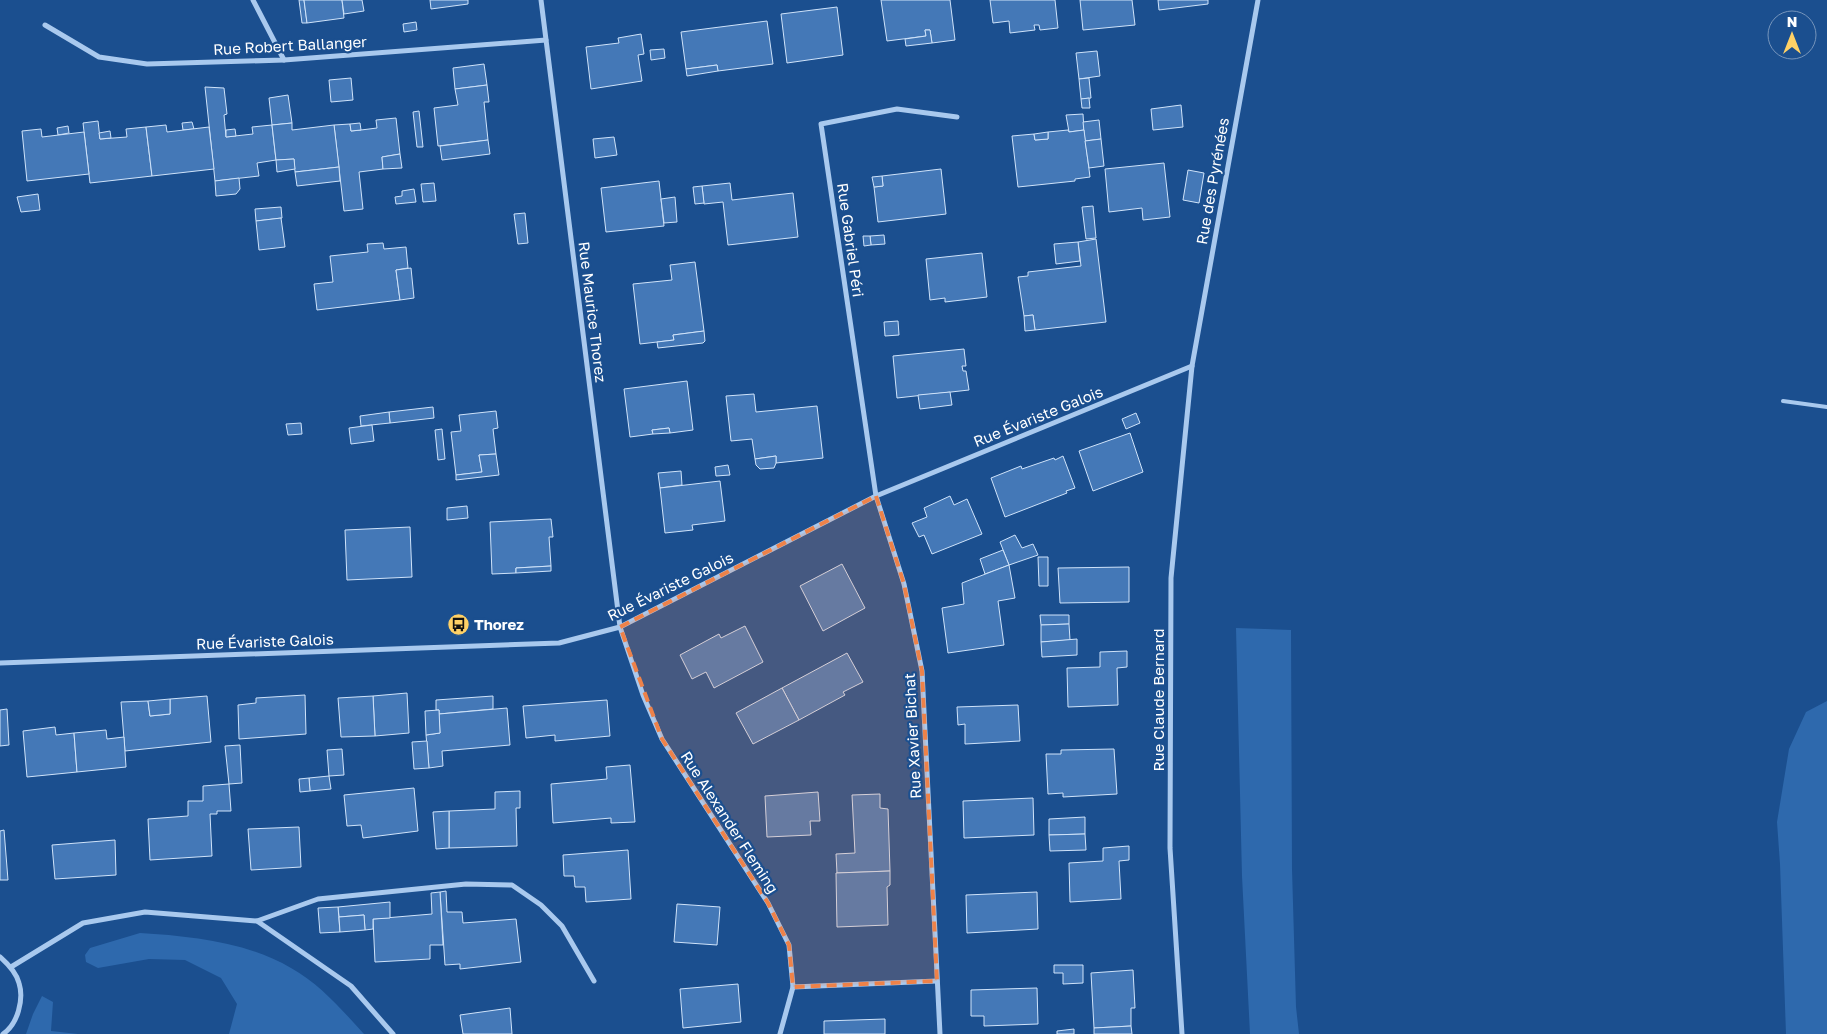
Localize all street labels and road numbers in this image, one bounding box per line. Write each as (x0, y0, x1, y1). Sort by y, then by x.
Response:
street label: Rue Robert Ballanger (213, 32, 367, 58)
street label: Rue des Pyrénées (1192, 116, 1232, 246)
street label: Rue Gabriel Péri (834, 182, 868, 298)
street label: Rue Maurice Thorez (575, 240, 611, 384)
street label: Rue Évariste Galois (971, 382, 1105, 450)
street label: Rue Évariste Galois (604, 548, 736, 624)
street label: Rue Claude Bernard (1149, 629, 1167, 771)
street label: Rue Évariste Galois (196, 630, 334, 652)
street label: Rue Xavier Bichat (900, 673, 924, 799)
street label: Rue Alexander Fleming (677, 748, 783, 896)

